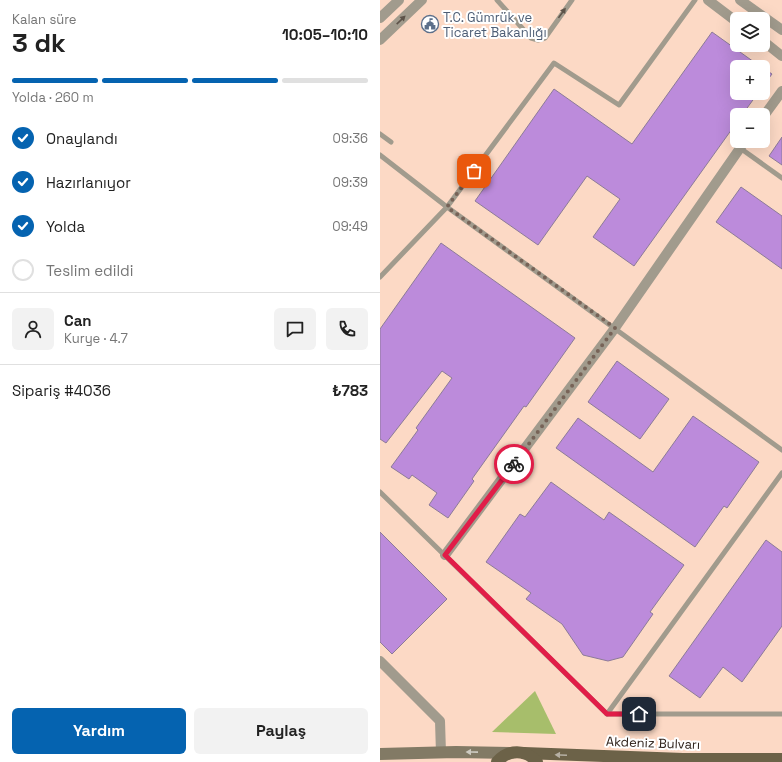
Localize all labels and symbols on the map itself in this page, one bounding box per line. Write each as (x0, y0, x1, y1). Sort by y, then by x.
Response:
one-way arrow (558, 8, 566, 19)
place label: T.C. Gümrük ve Ticaret Bakanlığı (443, 9, 547, 41)
public building icon: T.C. Gümrük ve Ticaret Bakanlığı (420, 14, 440, 34)
one-way arrow (396, 15, 406, 25)
pin (457, 154, 491, 188)
courier (494, 444, 534, 484)
pin (622, 697, 656, 731)
street label: Akdeniz Bulvarı (606, 733, 700, 753)
one-way arrow (465, 749, 478, 755)
one-way arrow (555, 751, 567, 758)

